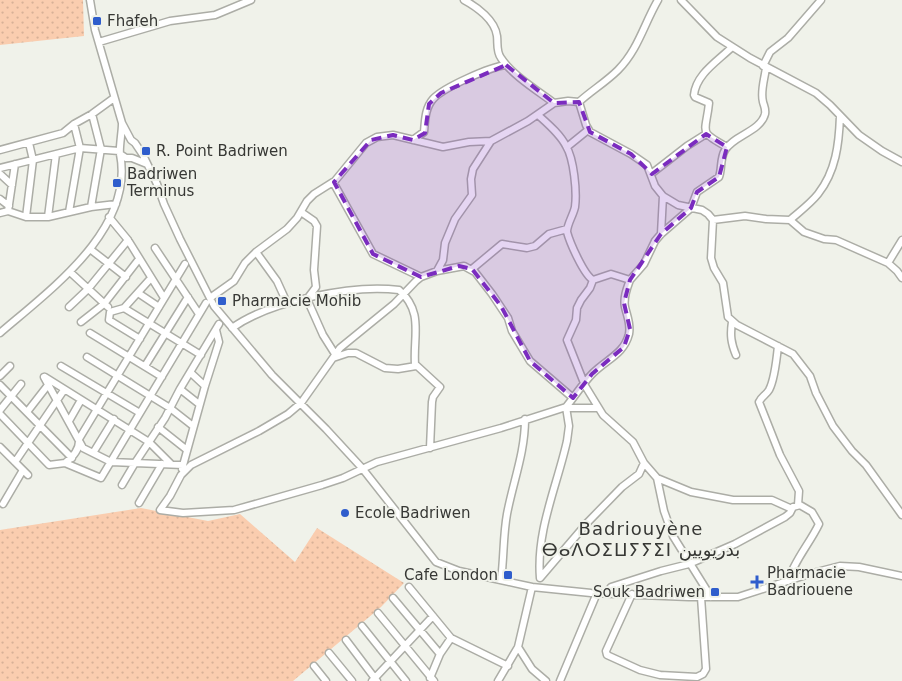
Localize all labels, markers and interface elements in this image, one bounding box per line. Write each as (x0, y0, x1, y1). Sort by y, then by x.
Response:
place label: Fhafeh (107, 12, 158, 30)
marker: Fhafeh (91, 15, 103, 27)
place label: R. Point Badriwen (156, 142, 288, 160)
marker: R. Point Badriwen (140, 145, 152, 157)
place label: Badriwen Terminus (126, 165, 197, 200)
marker: Badriwen Terminus (111, 177, 123, 189)
place label: Pharmacie Mohib (232, 292, 361, 310)
marker: Pharmacie Mohib (216, 295, 228, 307)
place label: Ecole Badriwen (355, 504, 470, 522)
marker: Ecole Badriwen (339, 507, 351, 519)
district label: Badriouyène ⴱⴰⴷⵔⵉⵡⵢⵢⵉⵏ بدريويين (542, 518, 740, 561)
place label: Pharmacie Badriouene (767, 564, 853, 599)
place label: Cafe London (404, 566, 498, 584)
marker: Cafe London (502, 569, 514, 581)
marker: Pharmacie Badriouene (751, 576, 763, 588)
place label: Souk Badriwen (593, 583, 705, 601)
marker: Souk Badriwen (709, 586, 721, 598)

